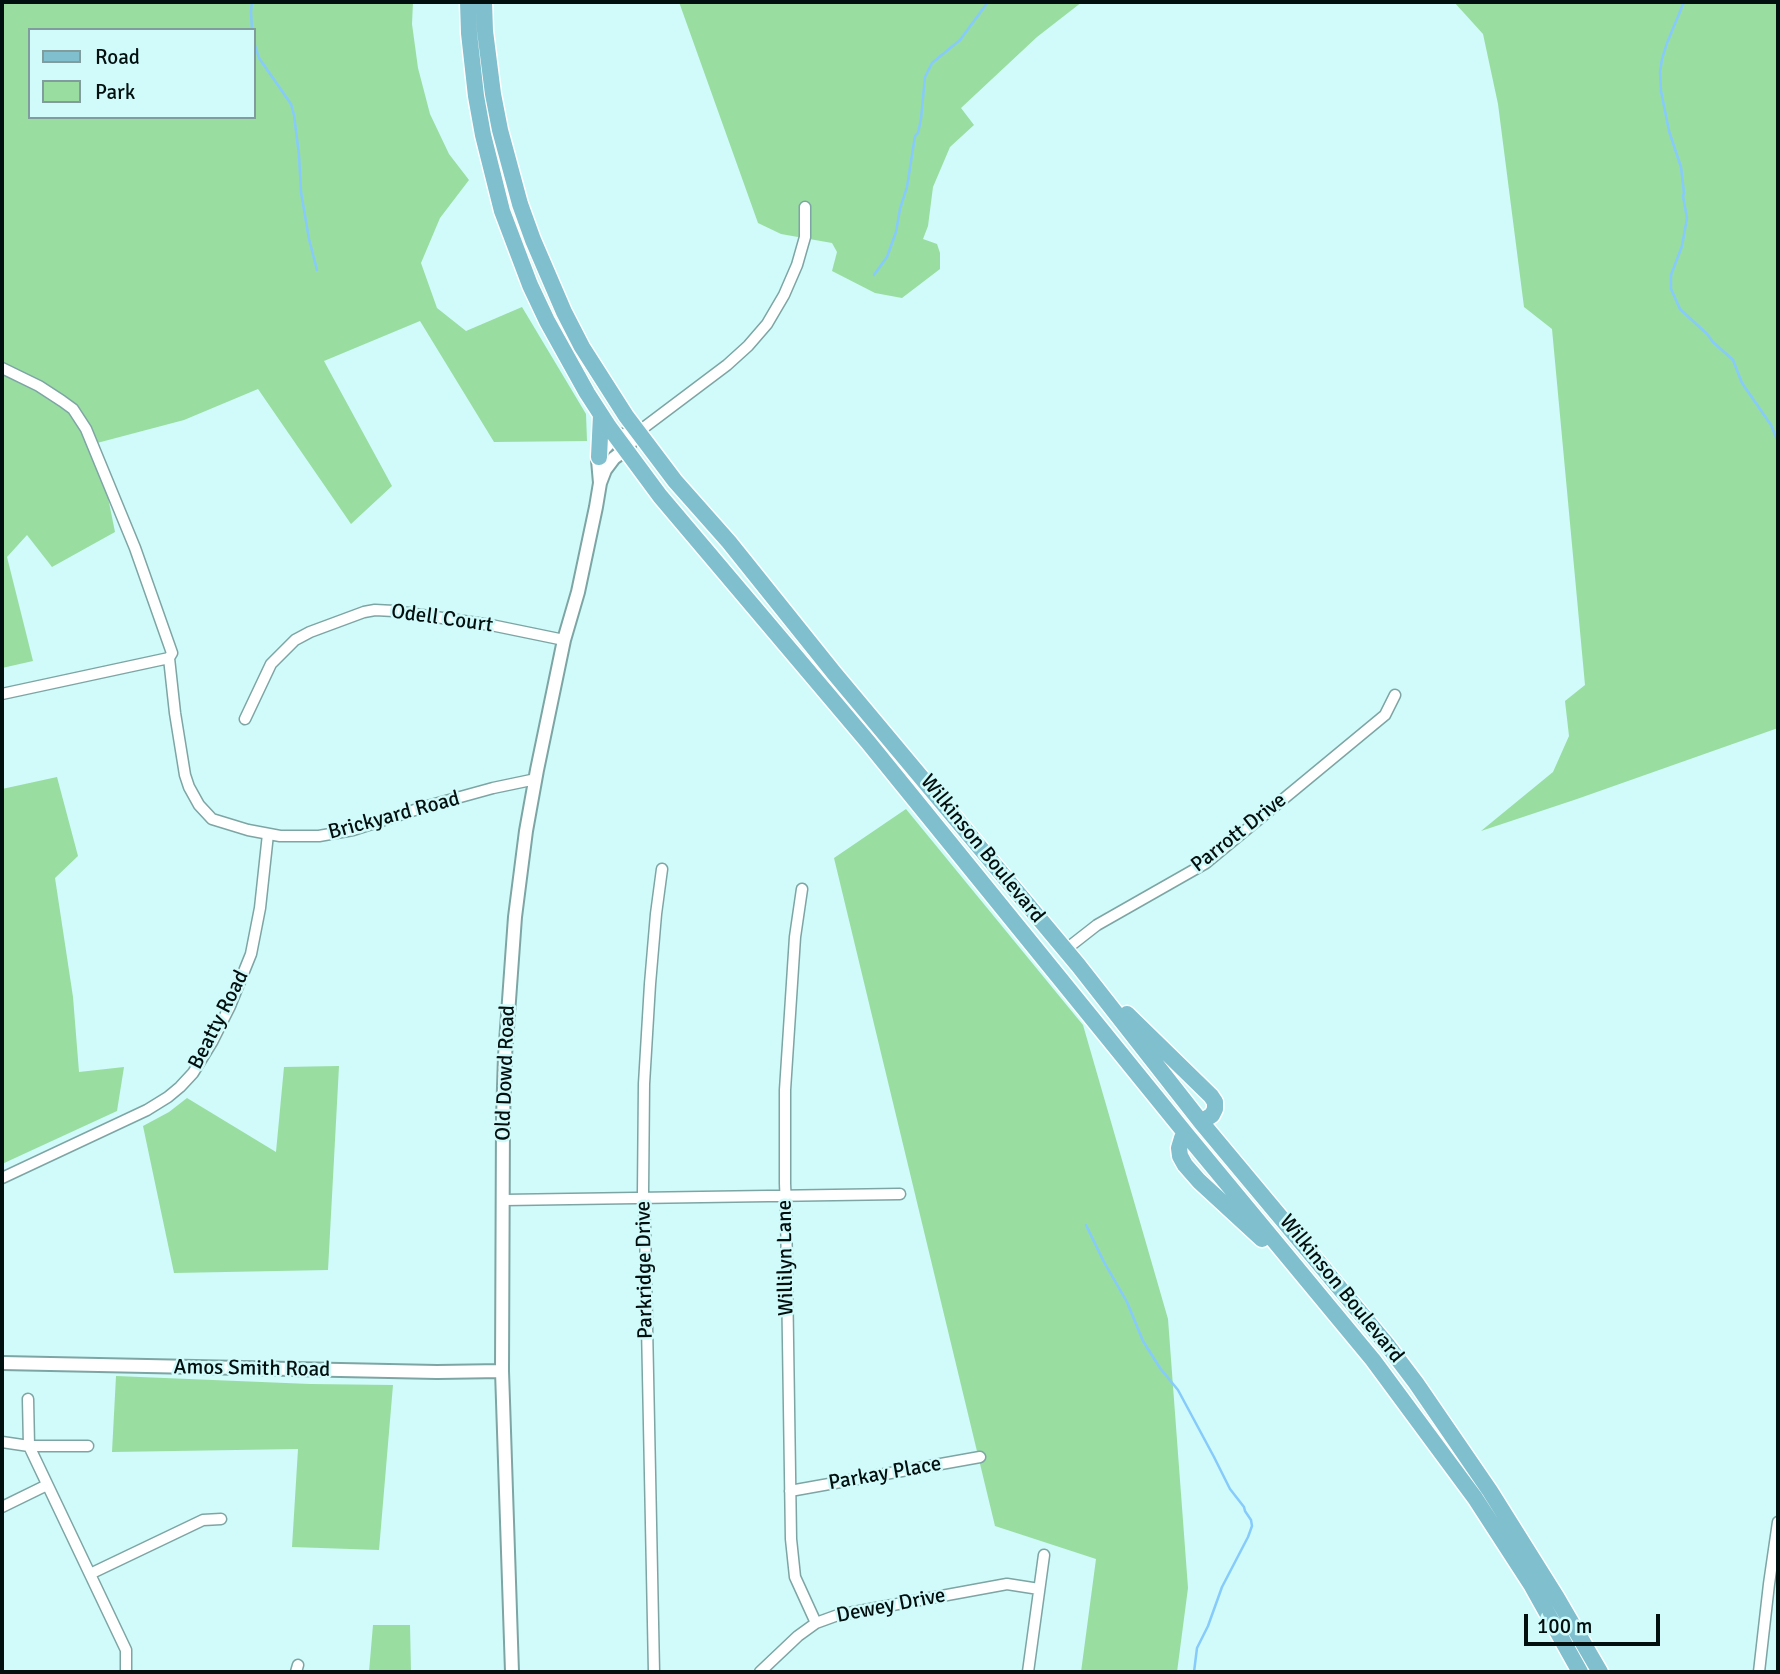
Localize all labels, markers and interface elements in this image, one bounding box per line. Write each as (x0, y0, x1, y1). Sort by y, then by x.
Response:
legend (28, 28, 256, 119)
text: Road (95, 44, 140, 70)
text: Park (95, 79, 135, 105)
street label: Odell Court (389, 599, 495, 639)
street label: Wilkinson Boulevard (914, 770, 1050, 928)
street label: Brickyard Road (326, 786, 462, 846)
street label: Parrott Drive (1186, 788, 1292, 878)
street label: Beatty Road (183, 966, 255, 1074)
street label: Old Dowd Road (491, 1005, 521, 1141)
street label: Willilyn Lane (772, 1200, 800, 1316)
street label: Parkridge Drive (631, 1201, 659, 1339)
street label: Wilkinson Boulevard (1273, 1210, 1409, 1368)
street label: Amos Smith Road (173, 1355, 331, 1383)
street label: Parkay Place (827, 1452, 943, 1496)
street label: Dewey Drive (834, 1583, 948, 1629)
scale bar (1528, 1600, 1664, 1644)
text: 100 m (1537, 1613, 1592, 1639)

